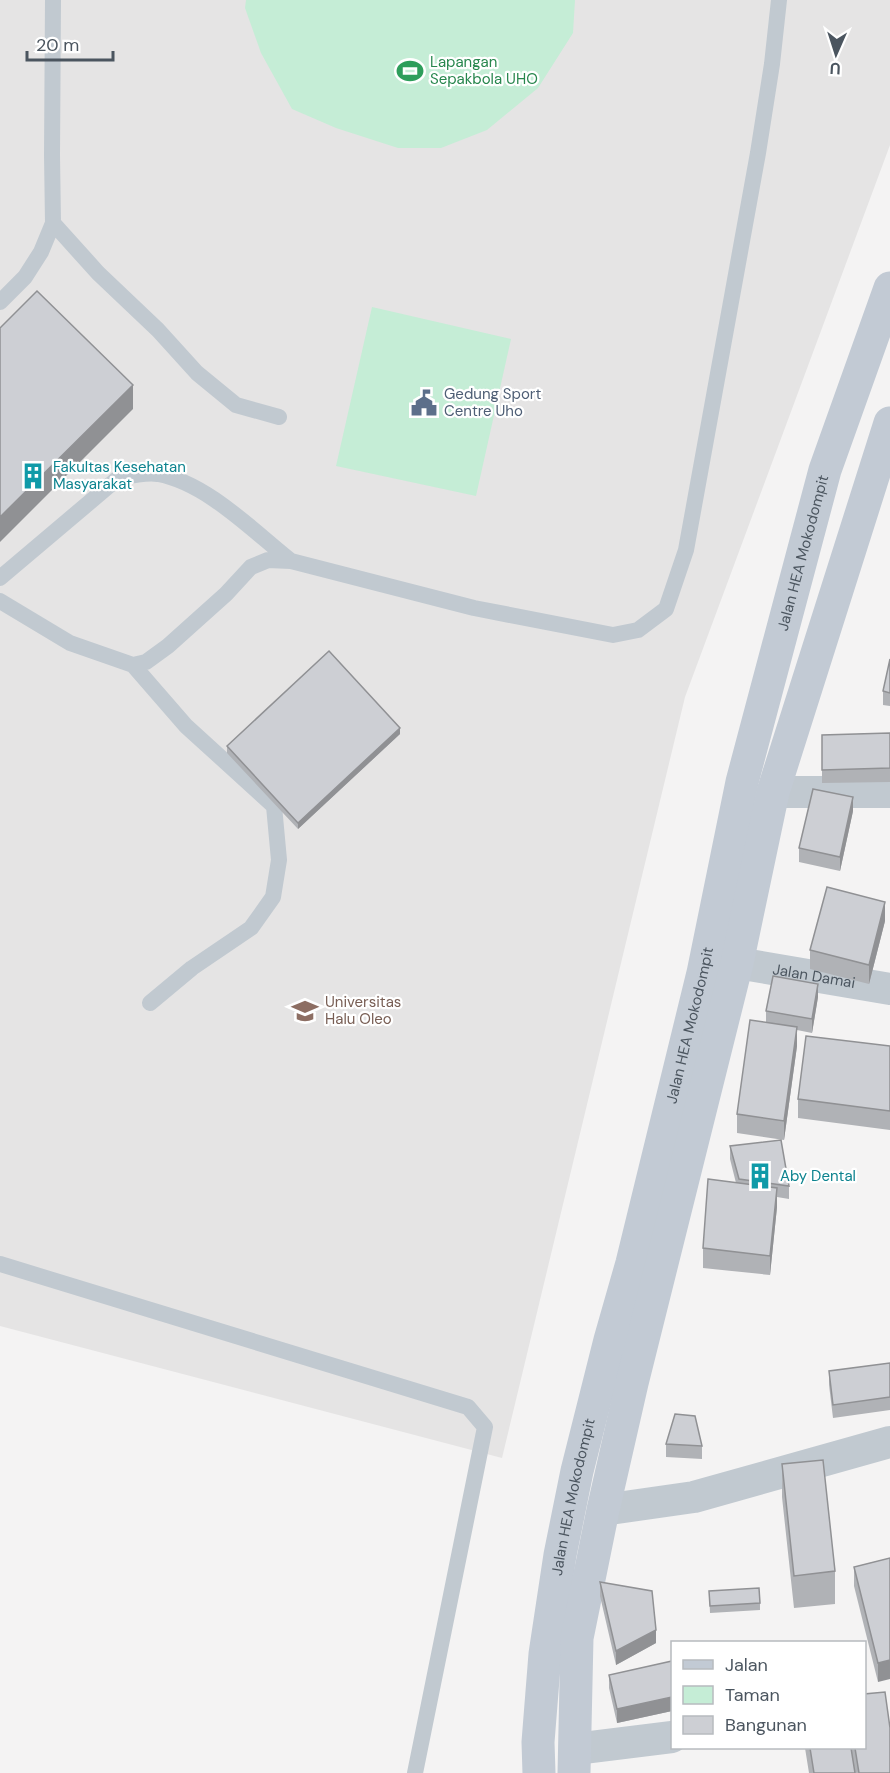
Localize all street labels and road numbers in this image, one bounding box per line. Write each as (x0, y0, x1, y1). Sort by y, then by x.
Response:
street label: Jalan HEA Mokodompit (773, 473, 833, 633)
street label: Jalan HEA Mokodompit (661, 945, 718, 1106)
street label: Jalan Damai (771, 959, 857, 993)
street label: Jalan HEA Mokodompit (547, 1416, 600, 1577)

